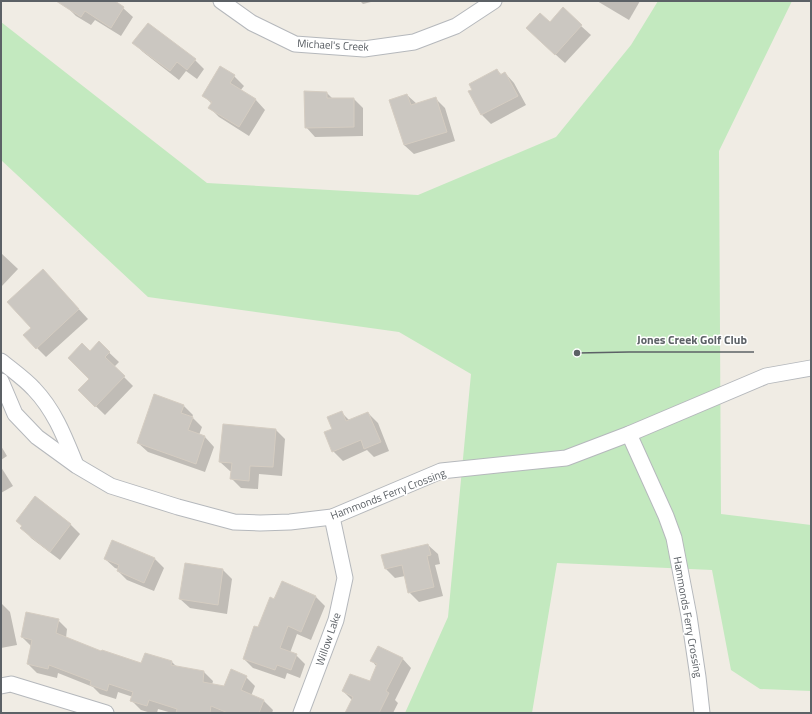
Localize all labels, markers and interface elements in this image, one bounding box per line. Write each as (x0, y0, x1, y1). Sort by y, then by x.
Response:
street label: Michael's Creek (297, 35, 370, 55)
callout: Jones Creek Golf Club (629, 328, 754, 352)
text: Jones Creek Golf Club (637, 330, 747, 349)
street label: Hammonds Ferry Crossing (328, 464, 448, 523)
street label: Hammonds Ferry Crossing (669, 555, 707, 679)
street label: Willow Lake (311, 610, 345, 668)

